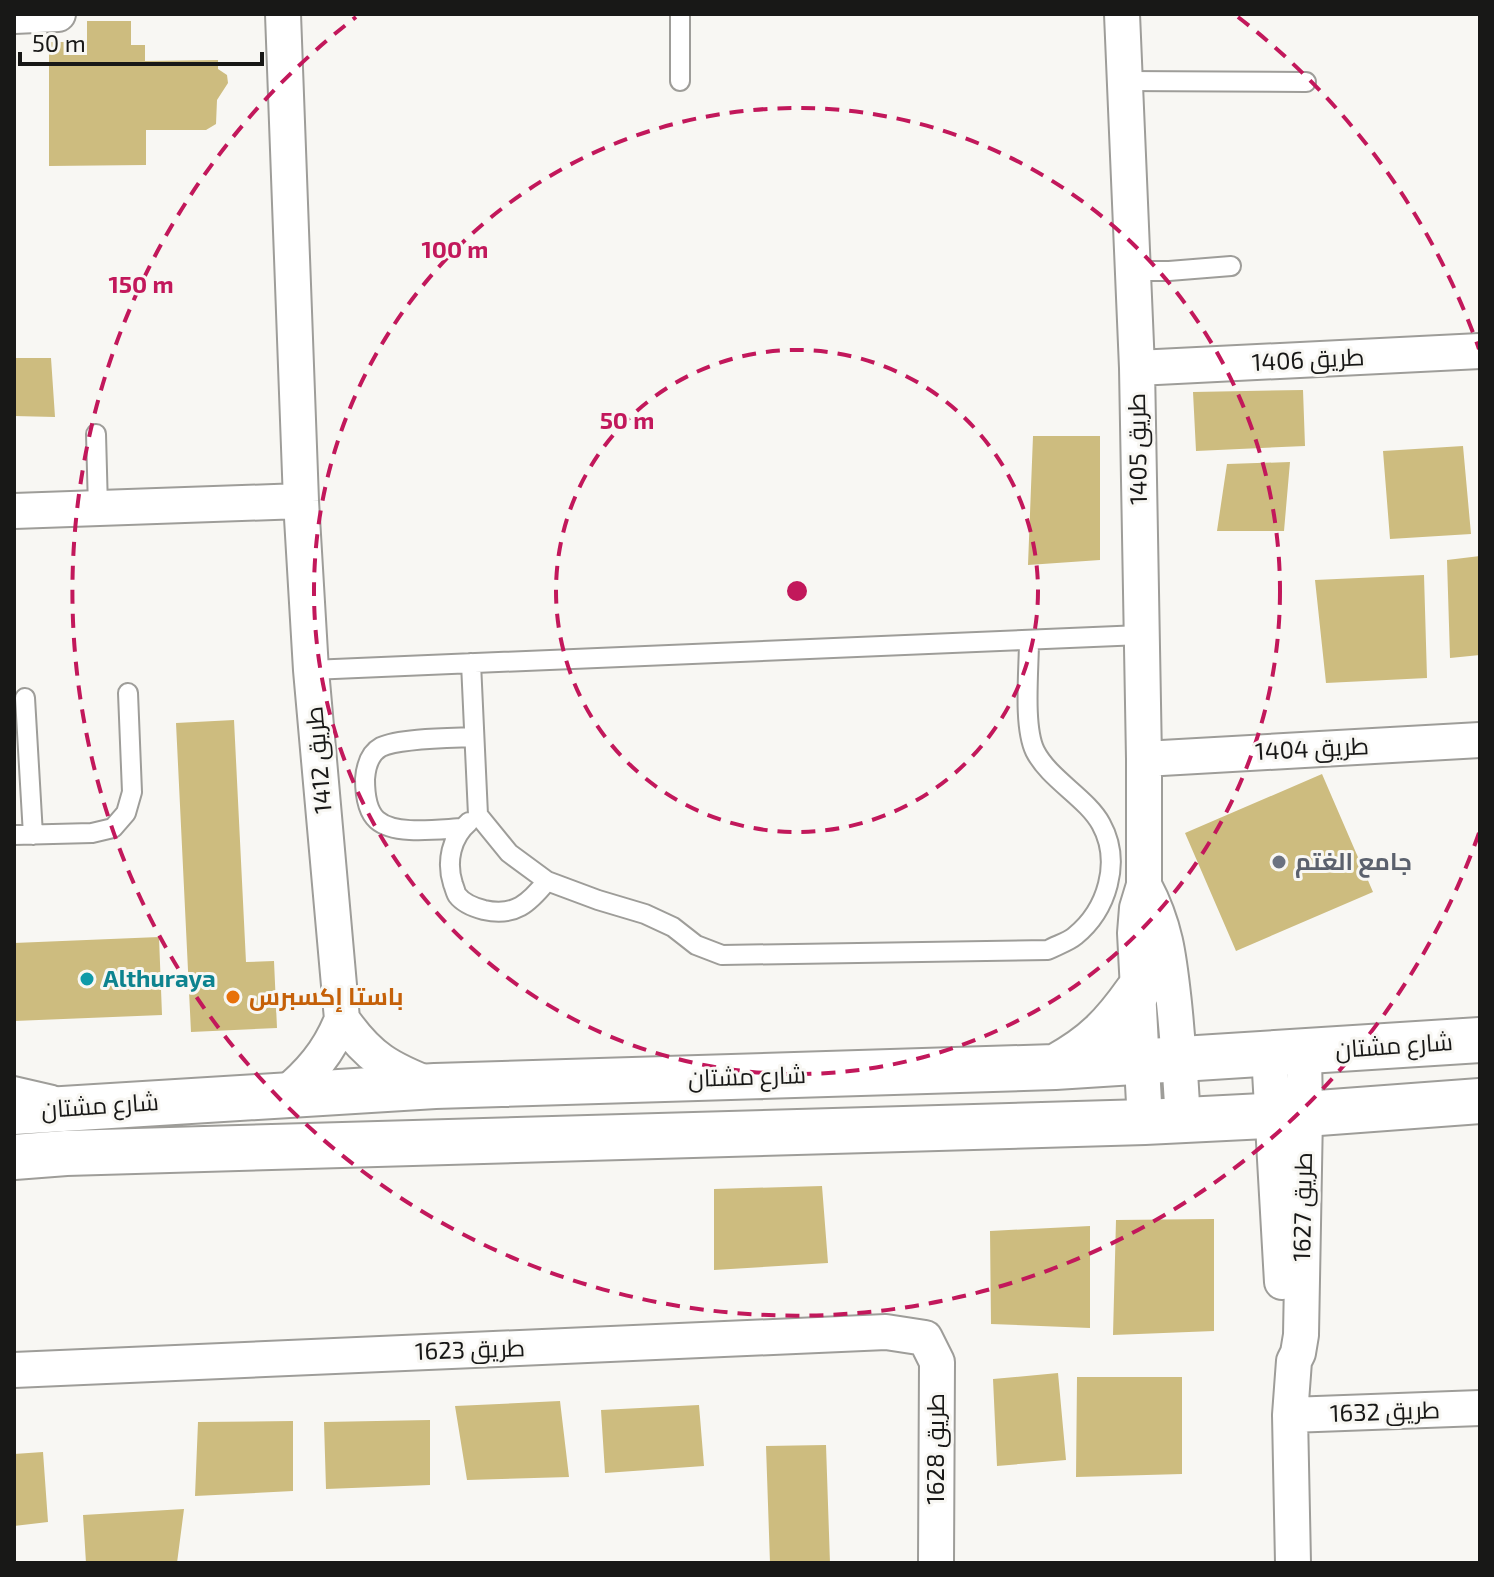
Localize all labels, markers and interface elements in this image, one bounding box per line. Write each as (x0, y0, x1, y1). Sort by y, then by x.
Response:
scale bar (20, 16, 262, 66)
text: 50 m (32, 28, 86, 57)
text: 100 m (422, 234, 488, 263)
text: 150 m (108, 269, 174, 298)
street label: طريق 1406 (1251, 341, 1365, 378)
street label: طريق 1405 (1121, 393, 1154, 505)
text: 50 m (600, 405, 654, 434)
centre of rings (783, 577, 811, 605)
street label: طريق 1412 (298, 705, 339, 815)
street label: طريق 1404 (1254, 730, 1370, 767)
place label: جامع الغتم (1295, 846, 1412, 878)
marker: جامع الغتم (1270, 853, 1288, 871)
place label: Althuraya (103, 963, 216, 992)
marker: Althuraya (78, 970, 96, 988)
place label: باستا إكسبرس (249, 981, 403, 1012)
marker: باستا إكسبرس (224, 988, 242, 1006)
street label: شارع مشتان (1334, 1026, 1454, 1066)
street label: شارع مشتان (687, 1059, 807, 1095)
street label: شارع مشتان (40, 1086, 160, 1126)
street label: طريق 1627 (1286, 1152, 1319, 1262)
street label: طريق 1623 (414, 1332, 526, 1367)
street label: طريق 1628 (920, 1393, 951, 1505)
street label: طريق 1632 (1329, 1394, 1441, 1429)

